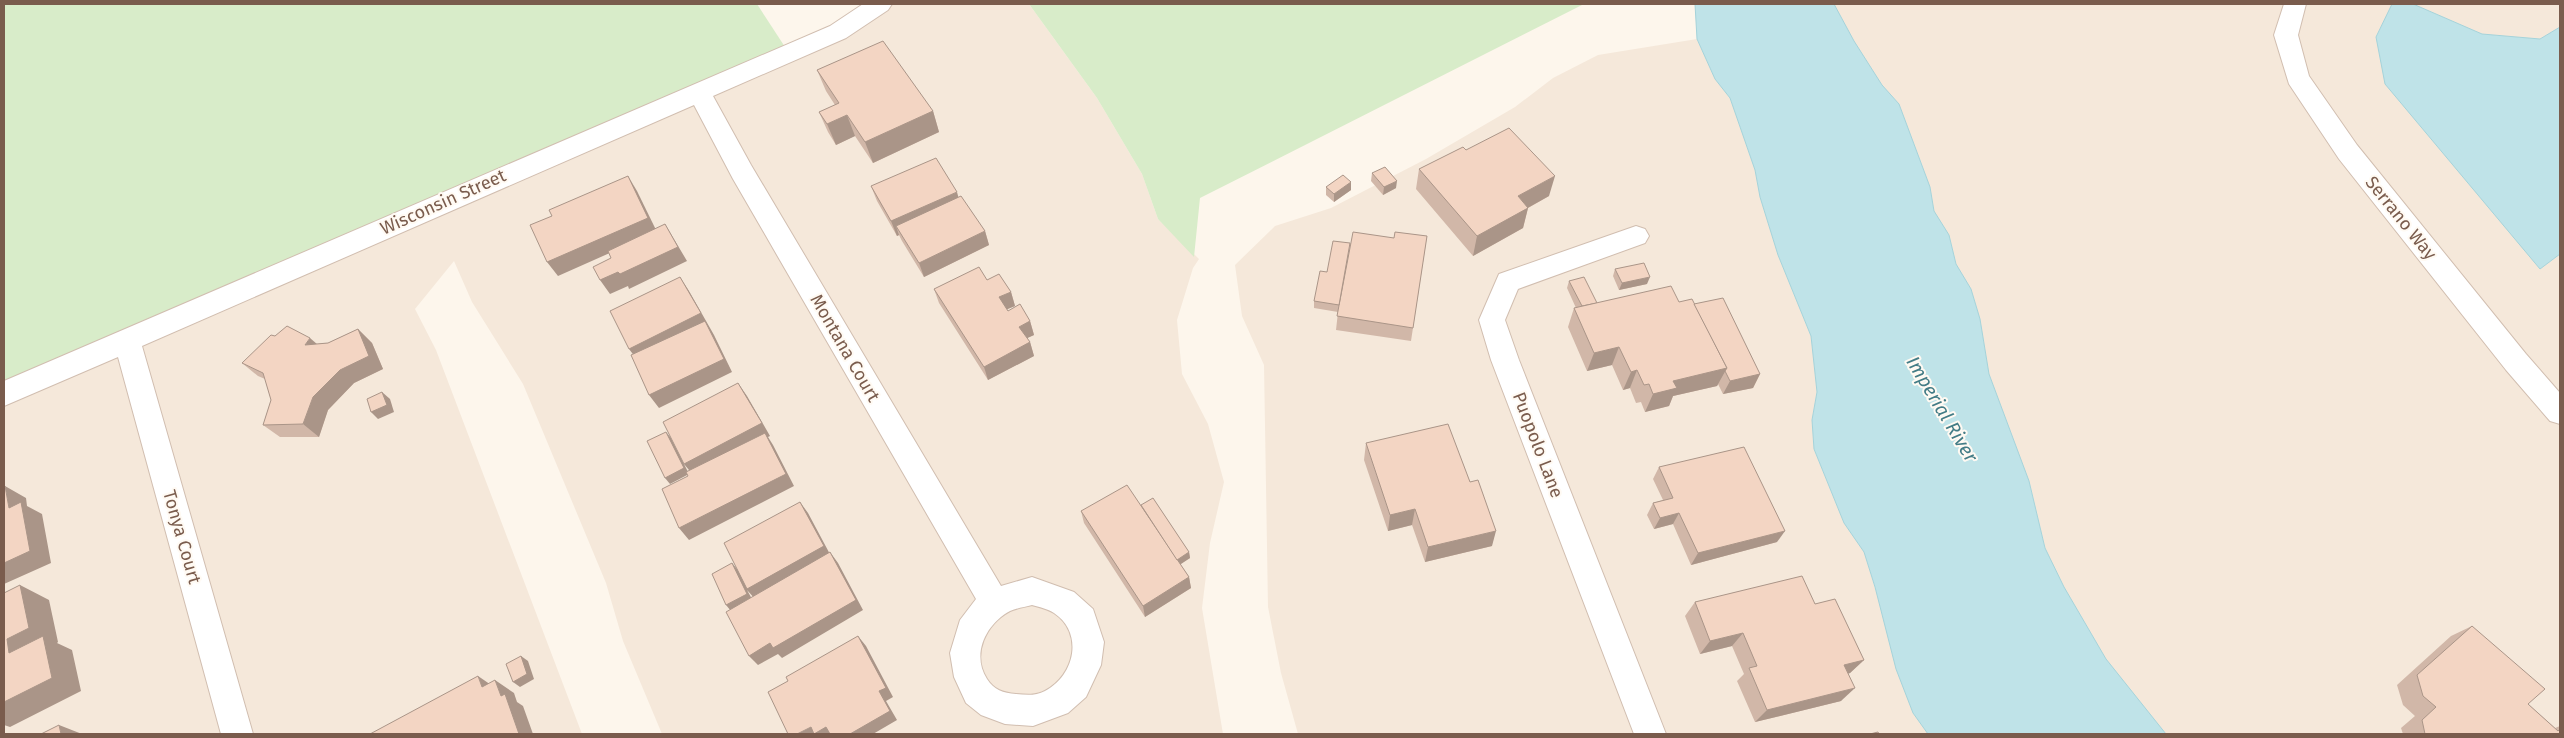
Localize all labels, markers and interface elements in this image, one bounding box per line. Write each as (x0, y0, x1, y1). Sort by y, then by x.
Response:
street label: Wisconsin Street (377, 164, 510, 240)
street label: Serrano Way (2361, 172, 2441, 264)
street label: Montana Court (805, 290, 885, 406)
water label: Imperial River (1901, 352, 1983, 467)
street label: Puopolo Lane (1508, 389, 1568, 501)
street label: Tonya Court (158, 488, 206, 587)

